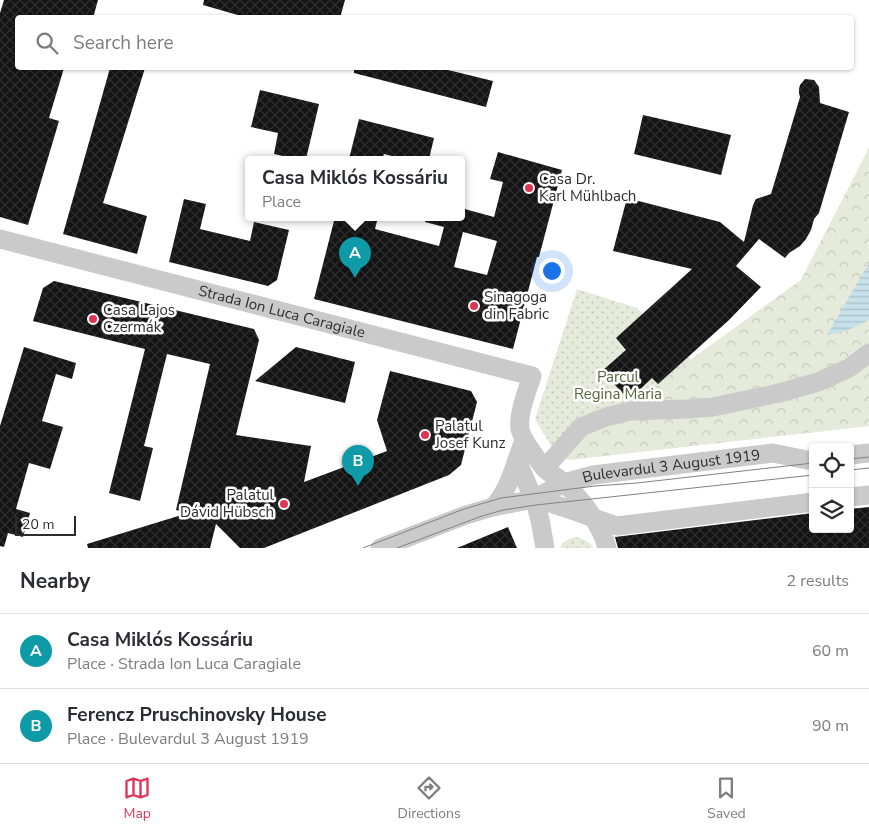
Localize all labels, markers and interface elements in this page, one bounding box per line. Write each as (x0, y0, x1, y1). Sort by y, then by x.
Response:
search box (15, 15, 854, 70)
icon: search (33, 29, 61, 57)
text: Search here (73, 30, 174, 56)
popup (245, 156, 465, 221)
text: Casa Miklós Kossáriu (262, 165, 448, 191)
place label: Casa Dr. Karl Mühlbach (539, 169, 636, 206)
marker: Casa Dr. Karl Mühlbach (523, 182, 535, 194)
text: Place (262, 191, 301, 213)
pin: A (339, 237, 371, 278)
your location (539, 258, 565, 284)
street label: Strada Ion Luca Caragiale (196, 280, 367, 343)
place label: Sinagoga din Fabric (484, 287, 549, 324)
place label: Casa Lajos Czermák (103, 300, 175, 337)
marker: Sinagoga din Fabric (468, 300, 480, 312)
marker: Casa Lajos Czermák (87, 313, 99, 325)
park label: Parcul Regina Maria (574, 367, 662, 404)
place label: Palatul Josef Kunz (434, 416, 505, 453)
marker: Palatul Josef Kunz (419, 429, 431, 441)
map controls (809, 443, 854, 533)
button: locate (809, 443, 854, 488)
pin: B (342, 445, 374, 486)
street label: Bulevardul 3 August 1919 (580, 445, 761, 487)
place label: Palatul Dávid Hübsch (180, 485, 275, 522)
button: layers (809, 488, 854, 533)
marker: Palatul Dávid Hübsch (278, 498, 290, 510)
scale bar (15, 513, 76, 536)
text: 20 m (22, 515, 54, 534)
text: Nearby (20, 567, 90, 595)
text: 2 results (787, 570, 849, 592)
text: Casa Miklós Kossáriu (67, 627, 253, 653)
text: A (30, 640, 42, 662)
text: 60 m (812, 640, 849, 662)
text: Place · Strada Ion Luca Caragiale (67, 653, 301, 675)
text: Ferencz Pruschinovsky House (67, 702, 326, 728)
text: B (30, 715, 42, 737)
text: 90 m (812, 715, 849, 737)
text: Place · Bulevardul 3 August 1919 (67, 728, 309, 750)
tab: Map (123, 774, 151, 823)
tab: Directions (398, 774, 461, 823)
tab: Saved (707, 774, 746, 823)

